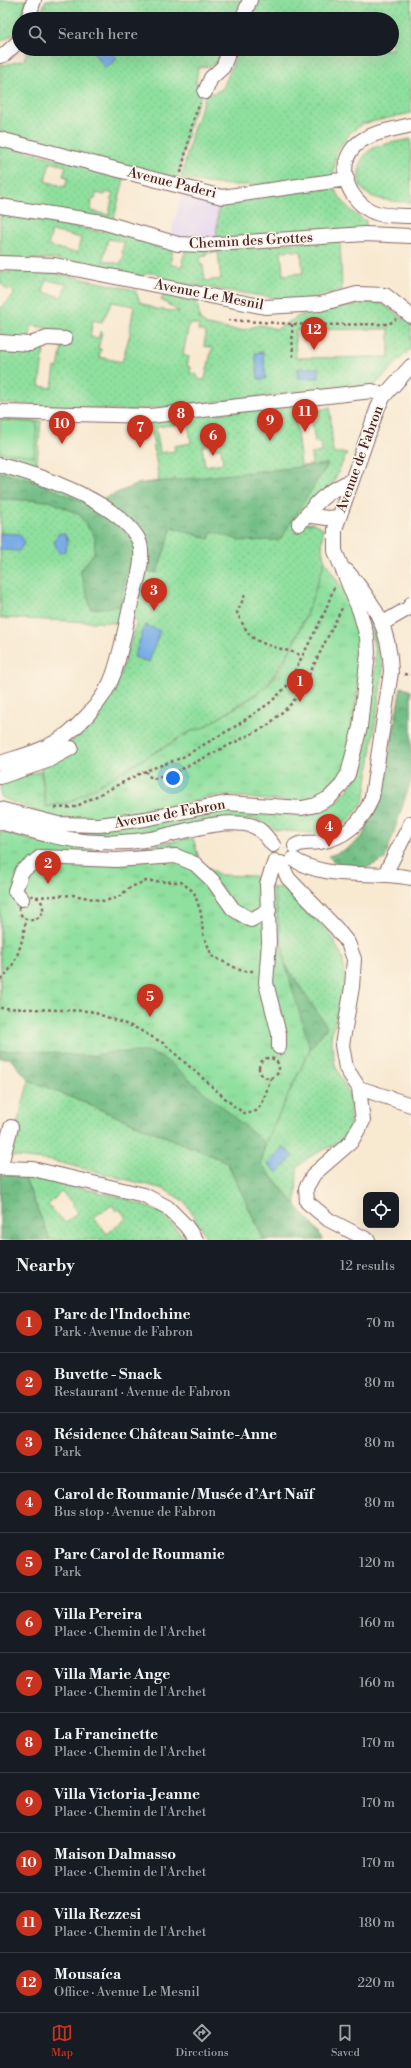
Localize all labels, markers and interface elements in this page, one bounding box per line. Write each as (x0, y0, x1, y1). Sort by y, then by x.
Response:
search box (12, 12, 399, 56)
icon: search (26, 23, 48, 45)
text: Search here (58, 25, 138, 44)
street label: Avenue Paderi (125, 163, 219, 203)
street label: Chemin des Grottes (189, 229, 313, 253)
street label: Avenue Le Mesnil (152, 275, 265, 314)
pin: 12 (301, 317, 327, 350)
pin: 11 (292, 399, 318, 432)
pin: 8 (168, 401, 194, 434)
street label: Avenue de Fabron (332, 402, 388, 516)
pin: 9 (257, 408, 283, 441)
pin: 10 (49, 411, 75, 444)
pin: 7 (127, 415, 153, 448)
pin: 6 (200, 423, 226, 456)
pin: 3 (141, 578, 167, 611)
pin: 1 (287, 669, 313, 702)
your location (163, 768, 183, 788)
street label: Avenue de Fabron (112, 795, 228, 833)
pin: 4 (316, 814, 342, 847)
pin: 2 (35, 851, 61, 884)
pin: 5 (137, 984, 163, 1017)
map controls (363, 1192, 399, 1228)
button: locate (363, 1192, 399, 1228)
text: Nearby (16, 1255, 75, 1277)
text: 12 results (340, 1258, 395, 1274)
text: Parc de l'Indochine (54, 1305, 190, 1324)
text: 1 (26, 1315, 32, 1331)
text: 70 m (366, 1315, 395, 1331)
text: Park · Avenue de Fabron (54, 1324, 193, 1340)
text: Buvette - Snack (54, 1365, 162, 1384)
text: 2 (25, 1375, 33, 1391)
text: 80 m (364, 1375, 395, 1391)
text: Restaurant · Avenue de Fabron (54, 1384, 230, 1400)
text: Résidence Château Sainte-Anne (54, 1425, 277, 1444)
text: 3 (25, 1435, 33, 1451)
text: 80 m (364, 1435, 395, 1451)
text: Park (54, 1444, 81, 1460)
text: Carol de Roumanie / Musée d’Art Naïf (54, 1485, 314, 1504)
text: 4 (25, 1495, 33, 1511)
text: 80 m (364, 1495, 395, 1511)
text: Bus stop · Avenue de Fabron (54, 1504, 216, 1520)
text: Parc Carol de Roumanie (54, 1545, 225, 1564)
text: 5 (25, 1555, 33, 1571)
text: 120 m (359, 1555, 395, 1571)
text: Park (54, 1564, 81, 1580)
text: Villa Pereira (54, 1605, 142, 1624)
text: 6 (25, 1615, 33, 1631)
text: 160 m (359, 1615, 395, 1631)
text: Place · Chemin de l'Archet (54, 1624, 206, 1640)
text: Villa Marie Ange (54, 1665, 170, 1684)
text: 7 (25, 1675, 33, 1691)
text: 160 m (359, 1675, 395, 1691)
text: Place · Chemin de l'Archet (54, 1684, 206, 1700)
text: La Francinette (54, 1725, 158, 1744)
text: 8 (25, 1735, 33, 1751)
text: 170 m (361, 1735, 395, 1751)
text: Place · Chemin de l'Archet (54, 1744, 206, 1760)
text: Villa Victoria-Jeanne (54, 1785, 200, 1804)
text: 9 (25, 1795, 33, 1811)
text: 170 m (361, 1795, 395, 1811)
text: Place · Chemin de l'Archet (54, 1804, 206, 1820)
text: Maison Dalmasso (54, 1845, 176, 1864)
text: 10 (21, 1855, 37, 1871)
text: 170 m (361, 1855, 395, 1871)
text: Place · Chemin de l'Archet (54, 1864, 206, 1880)
text: Villa Rezzesi (54, 1905, 141, 1924)
text: 11 (23, 1915, 35, 1931)
text: 180 m (359, 1915, 395, 1931)
text: Place · Chemin de l'Archet (54, 1924, 206, 1940)
text: Mousaíca (54, 1965, 121, 1984)
text: 12 (22, 1975, 36, 1991)
text: 220 m (357, 1975, 395, 1991)
text: Office · Avenue Le Mesnil (54, 1984, 199, 2000)
tab: Map (51, 2022, 73, 2060)
tab: Directions (176, 2022, 229, 2060)
tab: Saved (331, 2022, 360, 2060)

